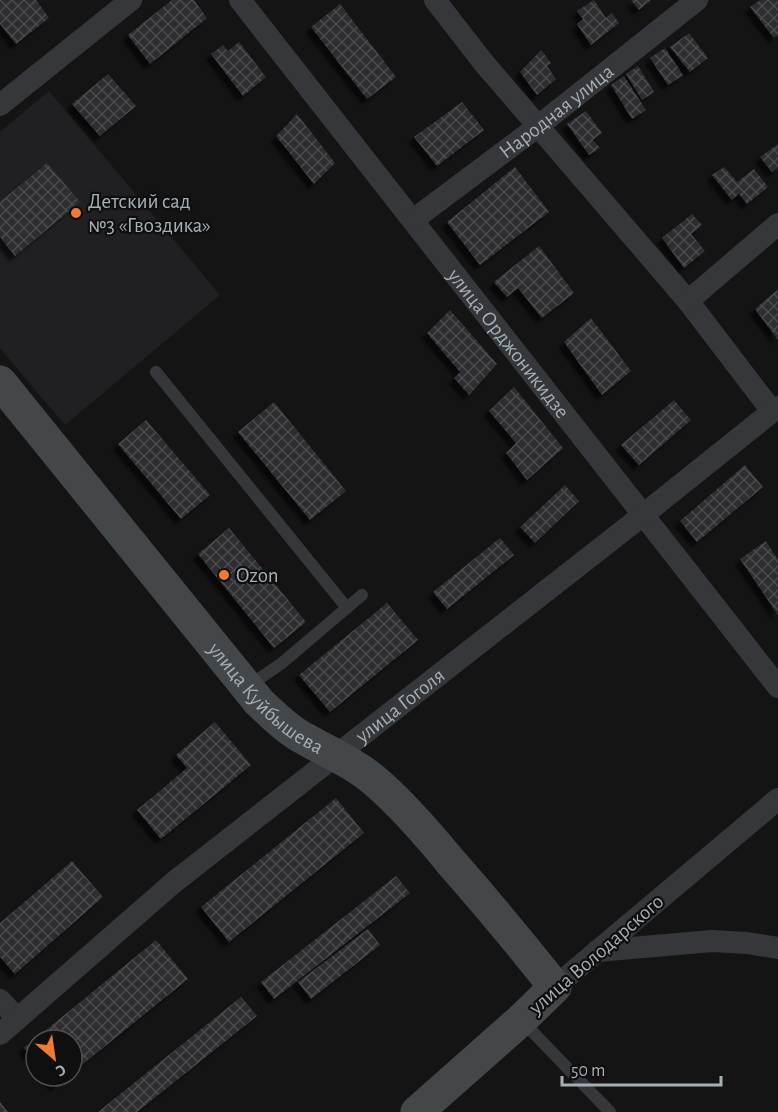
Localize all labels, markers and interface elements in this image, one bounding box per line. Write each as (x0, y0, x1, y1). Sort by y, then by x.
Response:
street label: Народная улица (495, 60, 618, 163)
place label: Детский сад №3 «Гвоздика» (88, 191, 211, 236)
marker: Детский сад №3 «Гвоздика» (69, 206, 83, 220)
street label: улица Орджоникидзе (443, 264, 573, 422)
place label: Ozon (236, 565, 279, 586)
marker: Ozon (217, 568, 231, 582)
street label: улица Куйбышева (203, 638, 327, 758)
street label: улица Гоголя (351, 664, 449, 747)
street label: улица Володарского (524, 891, 667, 1019)
north arrow (24, 1028, 84, 1088)
scale bar (562, 1049, 721, 1087)
text: С (53, 1061, 69, 1079)
text: 50 m (571, 1062, 605, 1080)

